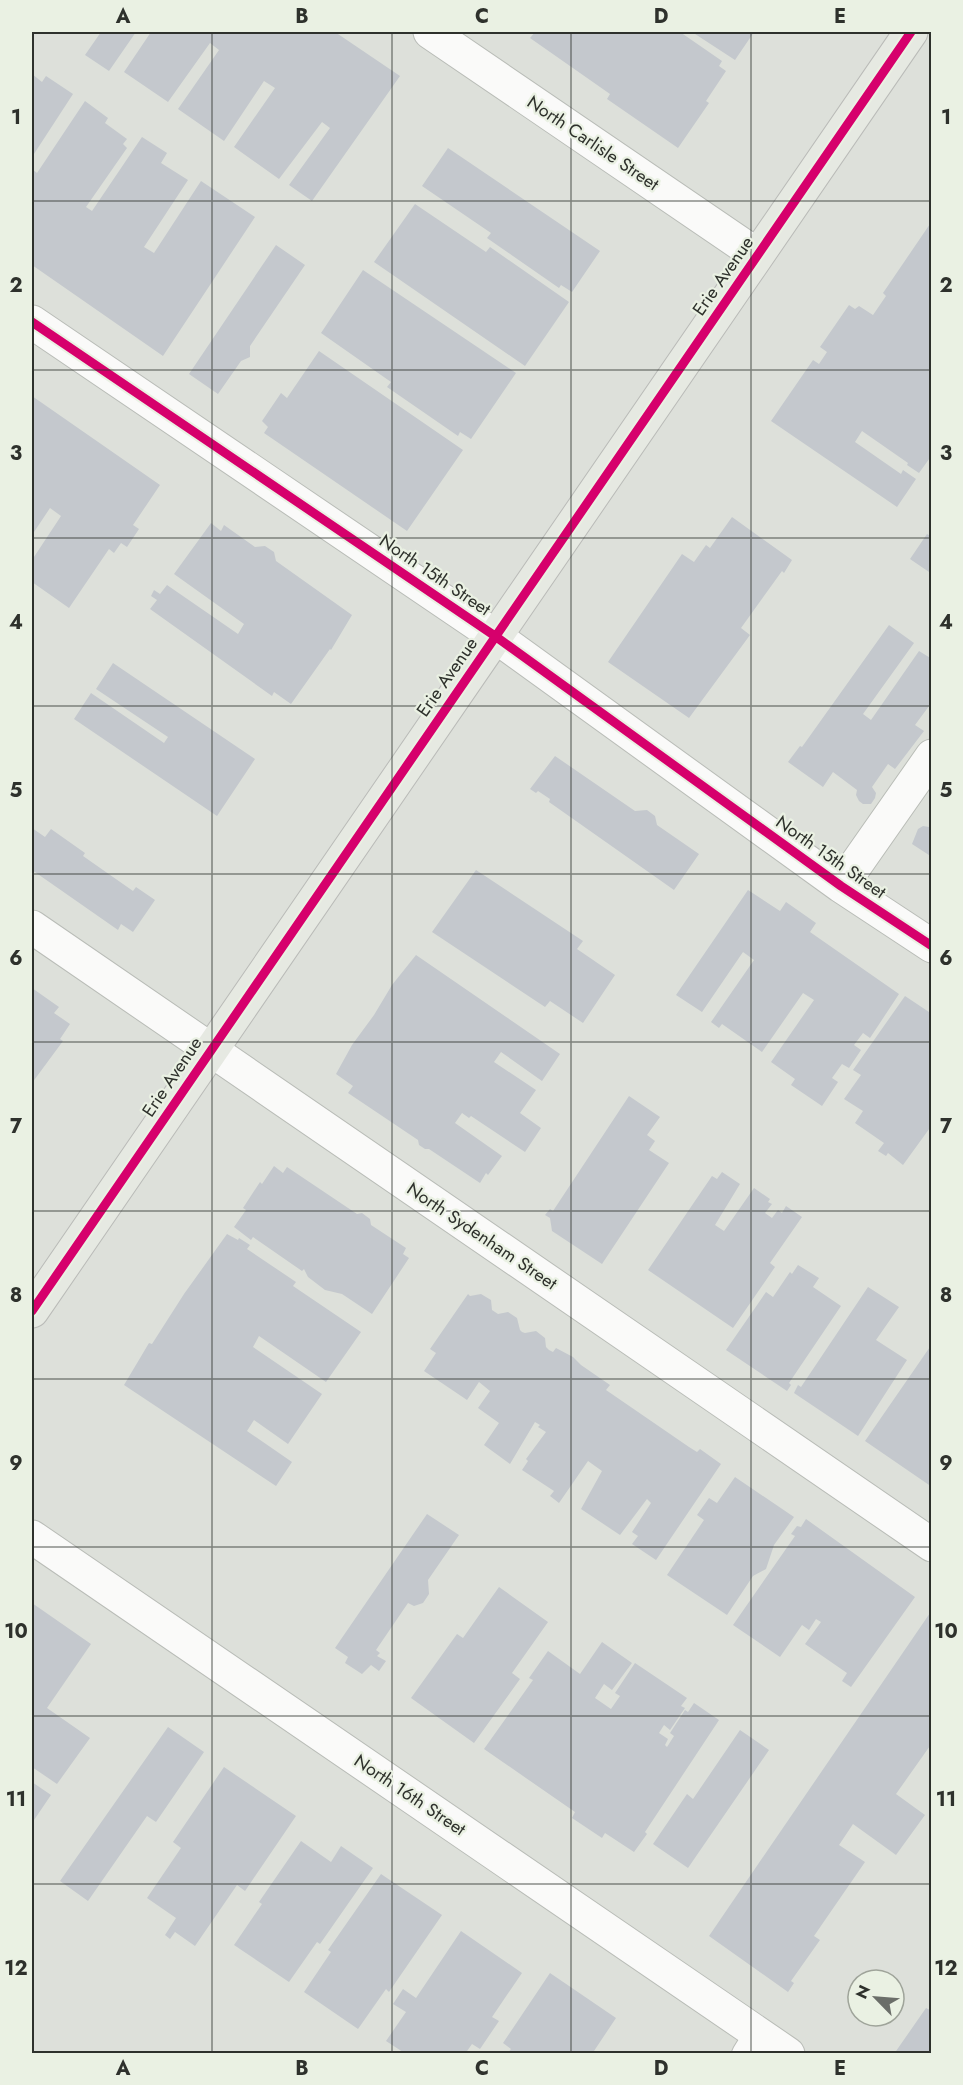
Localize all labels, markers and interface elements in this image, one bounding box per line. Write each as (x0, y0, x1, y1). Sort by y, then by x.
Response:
text: A (115, 2, 131, 31)
text: B (295, 2, 309, 31)
text: C (475, 2, 489, 31)
text: D (654, 2, 668, 31)
text: E (834, 2, 846, 31)
street label: North Carlisle Street (522, 89, 665, 197)
text: 1 (11, 103, 21, 132)
text: 1 (941, 103, 951, 132)
street label: Erie Avenue (686, 231, 760, 321)
text: 2 (9, 271, 23, 300)
text: 2 (939, 271, 953, 300)
text: 3 (10, 439, 22, 468)
text: 3 (940, 439, 952, 468)
street label: North 15th Street (374, 528, 497, 622)
text: 4 (9, 608, 23, 637)
text: 4 (939, 608, 953, 637)
street label: Erie Avenue (410, 632, 484, 722)
text: 5 (10, 776, 23, 805)
text: 5 (940, 776, 953, 805)
street label: North 15th Street (771, 809, 892, 905)
text: 6 (9, 944, 23, 973)
text: 6 (939, 944, 953, 973)
street label: Erie Avenue (136, 1032, 208, 1122)
text: 7 (10, 1112, 23, 1141)
text: 7 (940, 1112, 953, 1141)
street label: North Sydenham Street (402, 1176, 563, 1296)
text: 8 (10, 1281, 22, 1310)
text: 8 (940, 1281, 952, 1310)
text: 9 (9, 1449, 23, 1478)
text: 9 (939, 1449, 953, 1478)
text: 10 (4, 1617, 28, 1646)
text: 10 (934, 1617, 958, 1646)
street label: North 16th Street (349, 1748, 472, 1842)
text: 11 (6, 1785, 26, 1814)
text: 11 (936, 1785, 956, 1814)
text: 12 (4, 1954, 28, 1983)
text: 12 (934, 1954, 958, 1983)
north arrow (846, 1968, 906, 2028)
text: N (850, 1981, 876, 2002)
text: A (115, 2054, 131, 2083)
text: B (295, 2054, 309, 2083)
text: C (475, 2054, 489, 2083)
text: D (654, 2054, 668, 2083)
text: E (834, 2054, 846, 2083)

